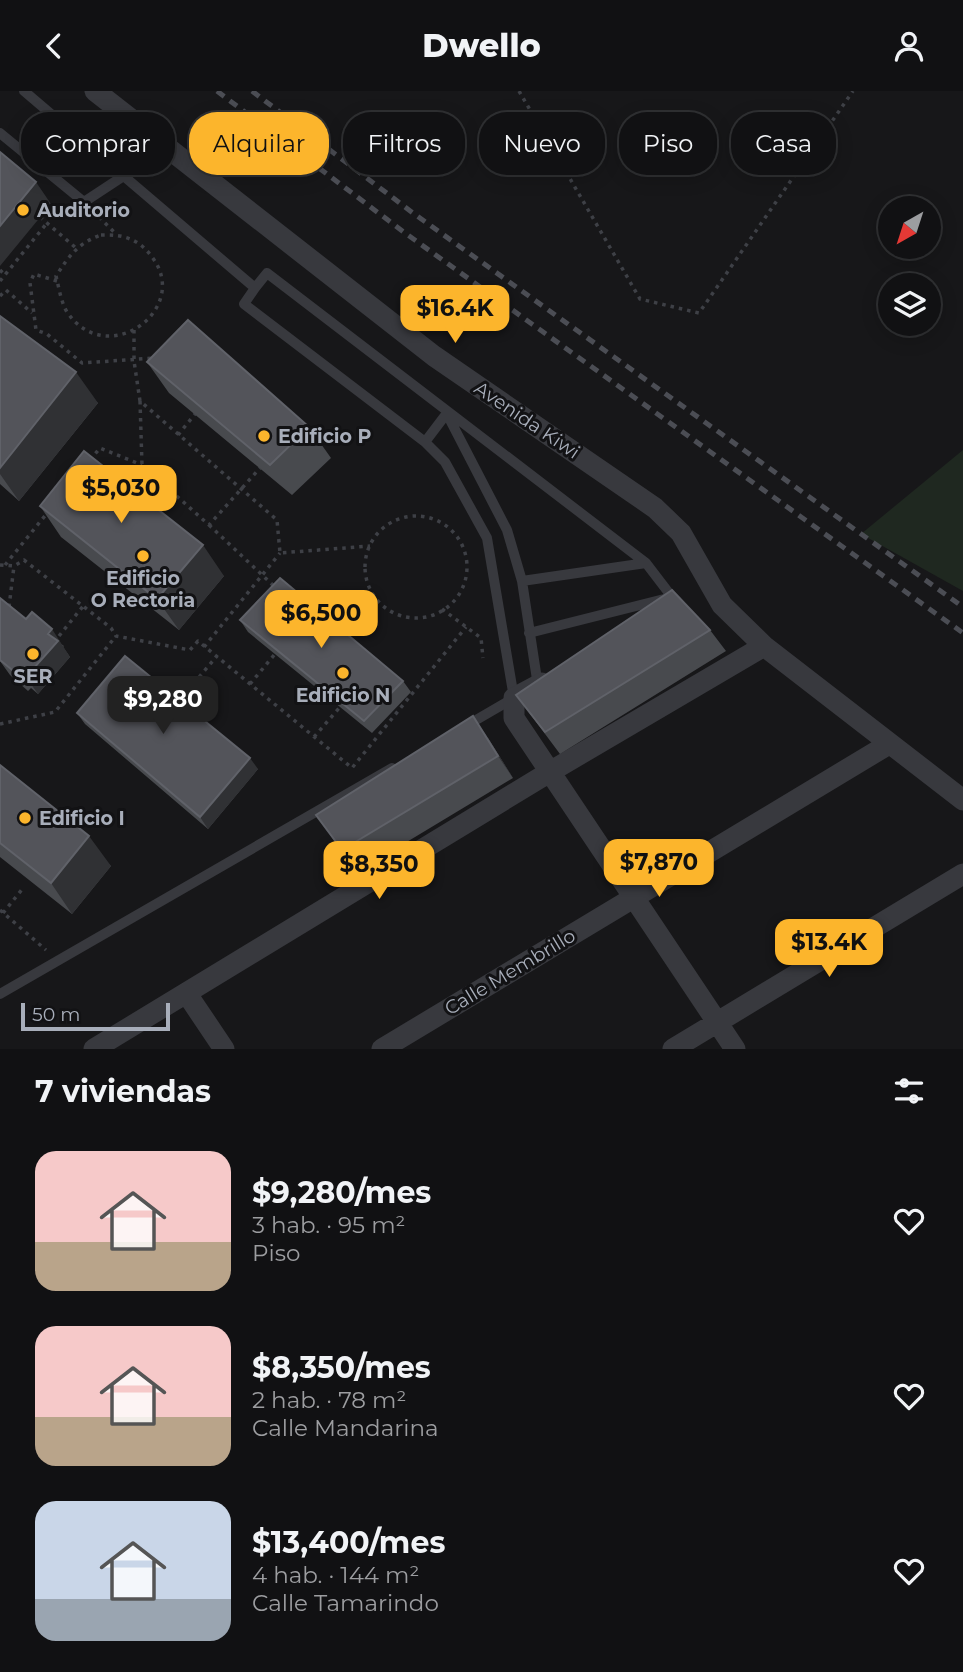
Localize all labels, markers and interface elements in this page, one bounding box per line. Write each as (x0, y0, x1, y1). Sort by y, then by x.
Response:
text: Dwello (422, 26, 541, 65)
icon: back (35, 27, 73, 65)
icon: person (890, 27, 928, 65)
chip: Comprar (21, 112, 175, 175)
chip: Alquilar (189, 112, 329, 175)
chip: Filtros (343, 112, 465, 175)
chip: Nuevo (479, 112, 605, 175)
chip: Piso (619, 112, 717, 175)
chip: Casa (731, 112, 836, 175)
north arrow (878, 196, 942, 259)
map controls (878, 196, 941, 336)
place label: Auditorio (36, 199, 130, 222)
marker: Auditorio (15, 202, 31, 218)
button: layers (878, 273, 941, 336)
pin: $16.4K (398, 285, 512, 345)
text: $16.4K (416, 294, 494, 322)
street label: Avenida Kiwi (470, 376, 584, 464)
place label: Edificio P (278, 425, 371, 448)
marker: Edificio P (256, 428, 272, 444)
pin: $5,030 (64, 465, 178, 525)
text: $5,030 (82, 474, 160, 502)
marker: Edificio O Rectoria (135, 548, 151, 564)
place label: Edificio O Rectoria (91, 567, 195, 612)
pin: $6,500 (264, 591, 378, 650)
text: $6,500 (281, 599, 361, 627)
marker: SER (25, 646, 41, 662)
place label: SER (14, 665, 52, 688)
marker: Edificio N (335, 665, 351, 681)
pin: $9,280 (106, 677, 220, 736)
place label: Edificio N (296, 684, 390, 707)
text: $9,280 (123, 685, 203, 713)
place label: Edificio I (39, 807, 125, 830)
marker: Edificio I (17, 810, 33, 826)
pin: $7,870 (602, 839, 716, 899)
pin: $8,350 (322, 841, 436, 901)
text: $7,870 (620, 848, 698, 876)
text: $8,350 (339, 850, 419, 878)
pin: $13.4K (772, 919, 886, 979)
street label: Calle Membrillo (440, 924, 580, 1020)
text: $13.4K (791, 928, 867, 956)
scale bar (21, 1000, 170, 1032)
text: 50 m (32, 1003, 80, 1026)
icon: filters (890, 1072, 928, 1110)
text: 7 viviendas (35, 1073, 211, 1110)
text: $9,280/mes (252, 1174, 431, 1211)
icon: home (91, 1179, 175, 1263)
icon: heart (890, 1202, 928, 1240)
text: 3 hab. · 95 m² (252, 1211, 405, 1239)
text: Piso (252, 1239, 300, 1267)
text: $8,350/mes (252, 1349, 431, 1386)
icon: home (91, 1354, 175, 1438)
icon: heart (890, 1377, 928, 1415)
text: 2 hab. · 78 m² (252, 1386, 406, 1414)
text: Calle Mandarina (252, 1414, 439, 1442)
text: $13,400/mes (252, 1524, 445, 1561)
icon: home (91, 1529, 175, 1613)
icon: heart (890, 1552, 928, 1590)
text: 4 hab. · 144 m² (252, 1561, 419, 1589)
text: Calle Tamarindo (252, 1589, 439, 1617)

